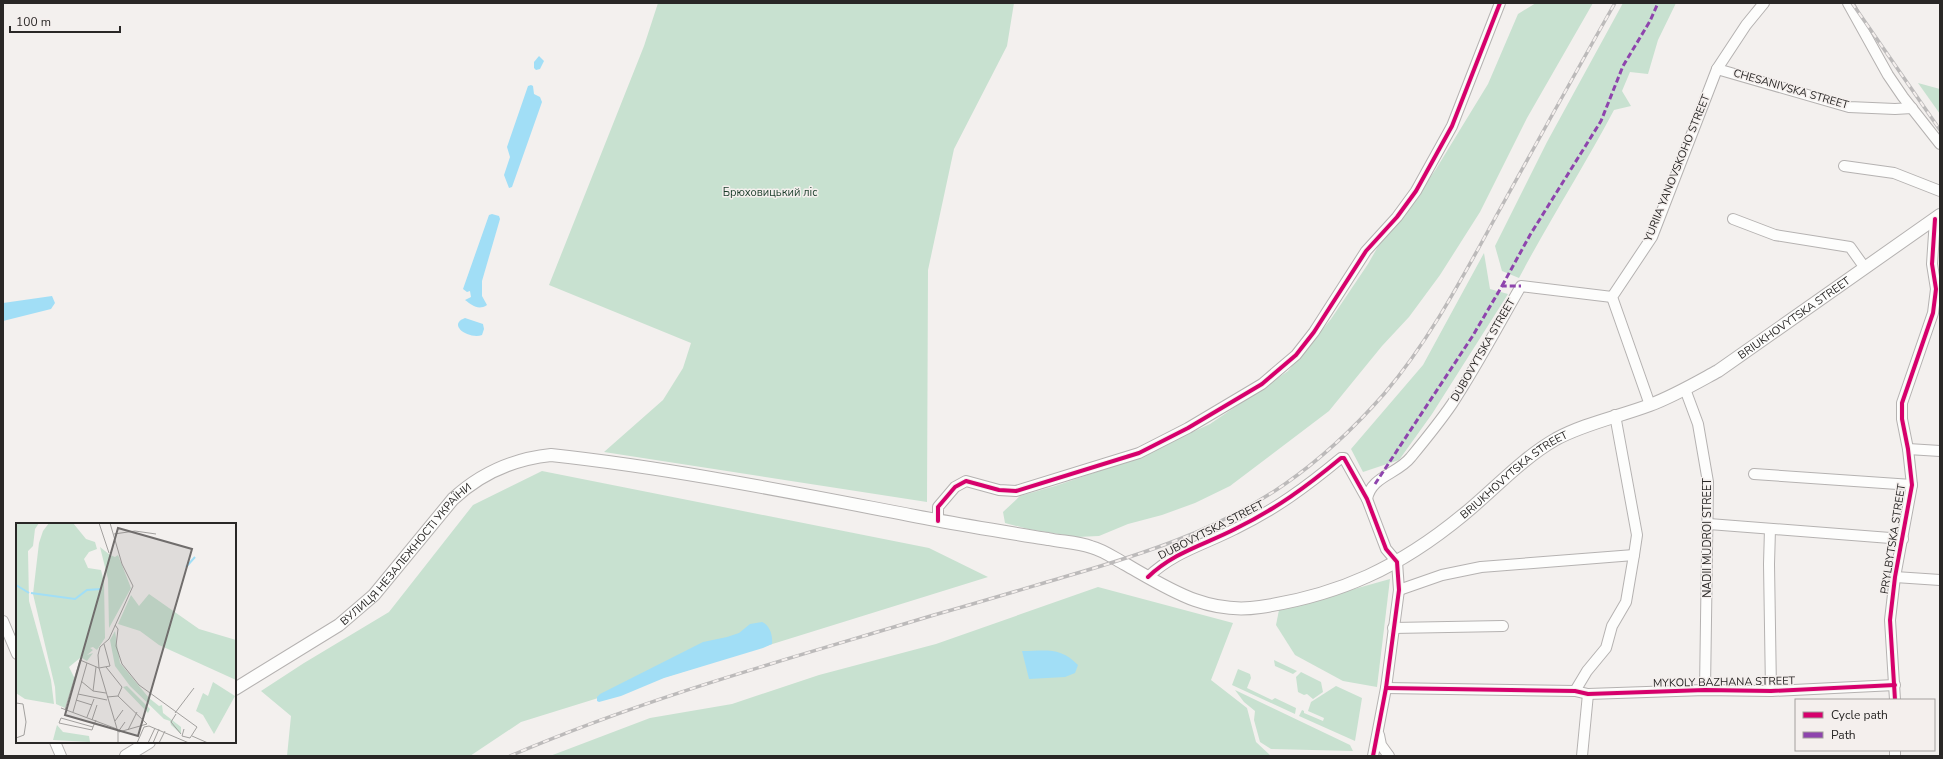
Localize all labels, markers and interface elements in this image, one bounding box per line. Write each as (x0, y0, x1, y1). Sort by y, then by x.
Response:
scale bar (10, 8, 120, 34)
text: 100 m (16, 14, 51, 30)
street label: CHESANIVSKA STREET (1732, 65, 1851, 113)
street label: YURIIA YANOVSKOHO STREET (1640, 92, 1714, 245)
park label: Брюховицький ліс (723, 185, 817, 200)
street label: BRIUKHOVYTSKA STREET (1735, 273, 1853, 362)
street label: DUBOVYTSKA STREET (1447, 295, 1519, 404)
street label: BRIUKHOVYTSKA STREET (1457, 427, 1570, 522)
street label: NADII MUDROI STREET (1700, 478, 1715, 598)
street label: ВУЛИЦЯ НЕЗАЛЕЖНОСТІ УКРАЇНИ (337, 479, 474, 628)
street label: PRYLBYTSKA STREET (1877, 482, 1909, 595)
street label: DUBOVYTSKA STREET (1156, 497, 1267, 563)
inset map (16, 523, 236, 743)
street label: MYKOLY BAZHANA STREET (1653, 673, 1796, 691)
legend (1795, 699, 1935, 751)
text: Cycle path (1831, 707, 1888, 723)
text: Path (1831, 727, 1856, 743)

